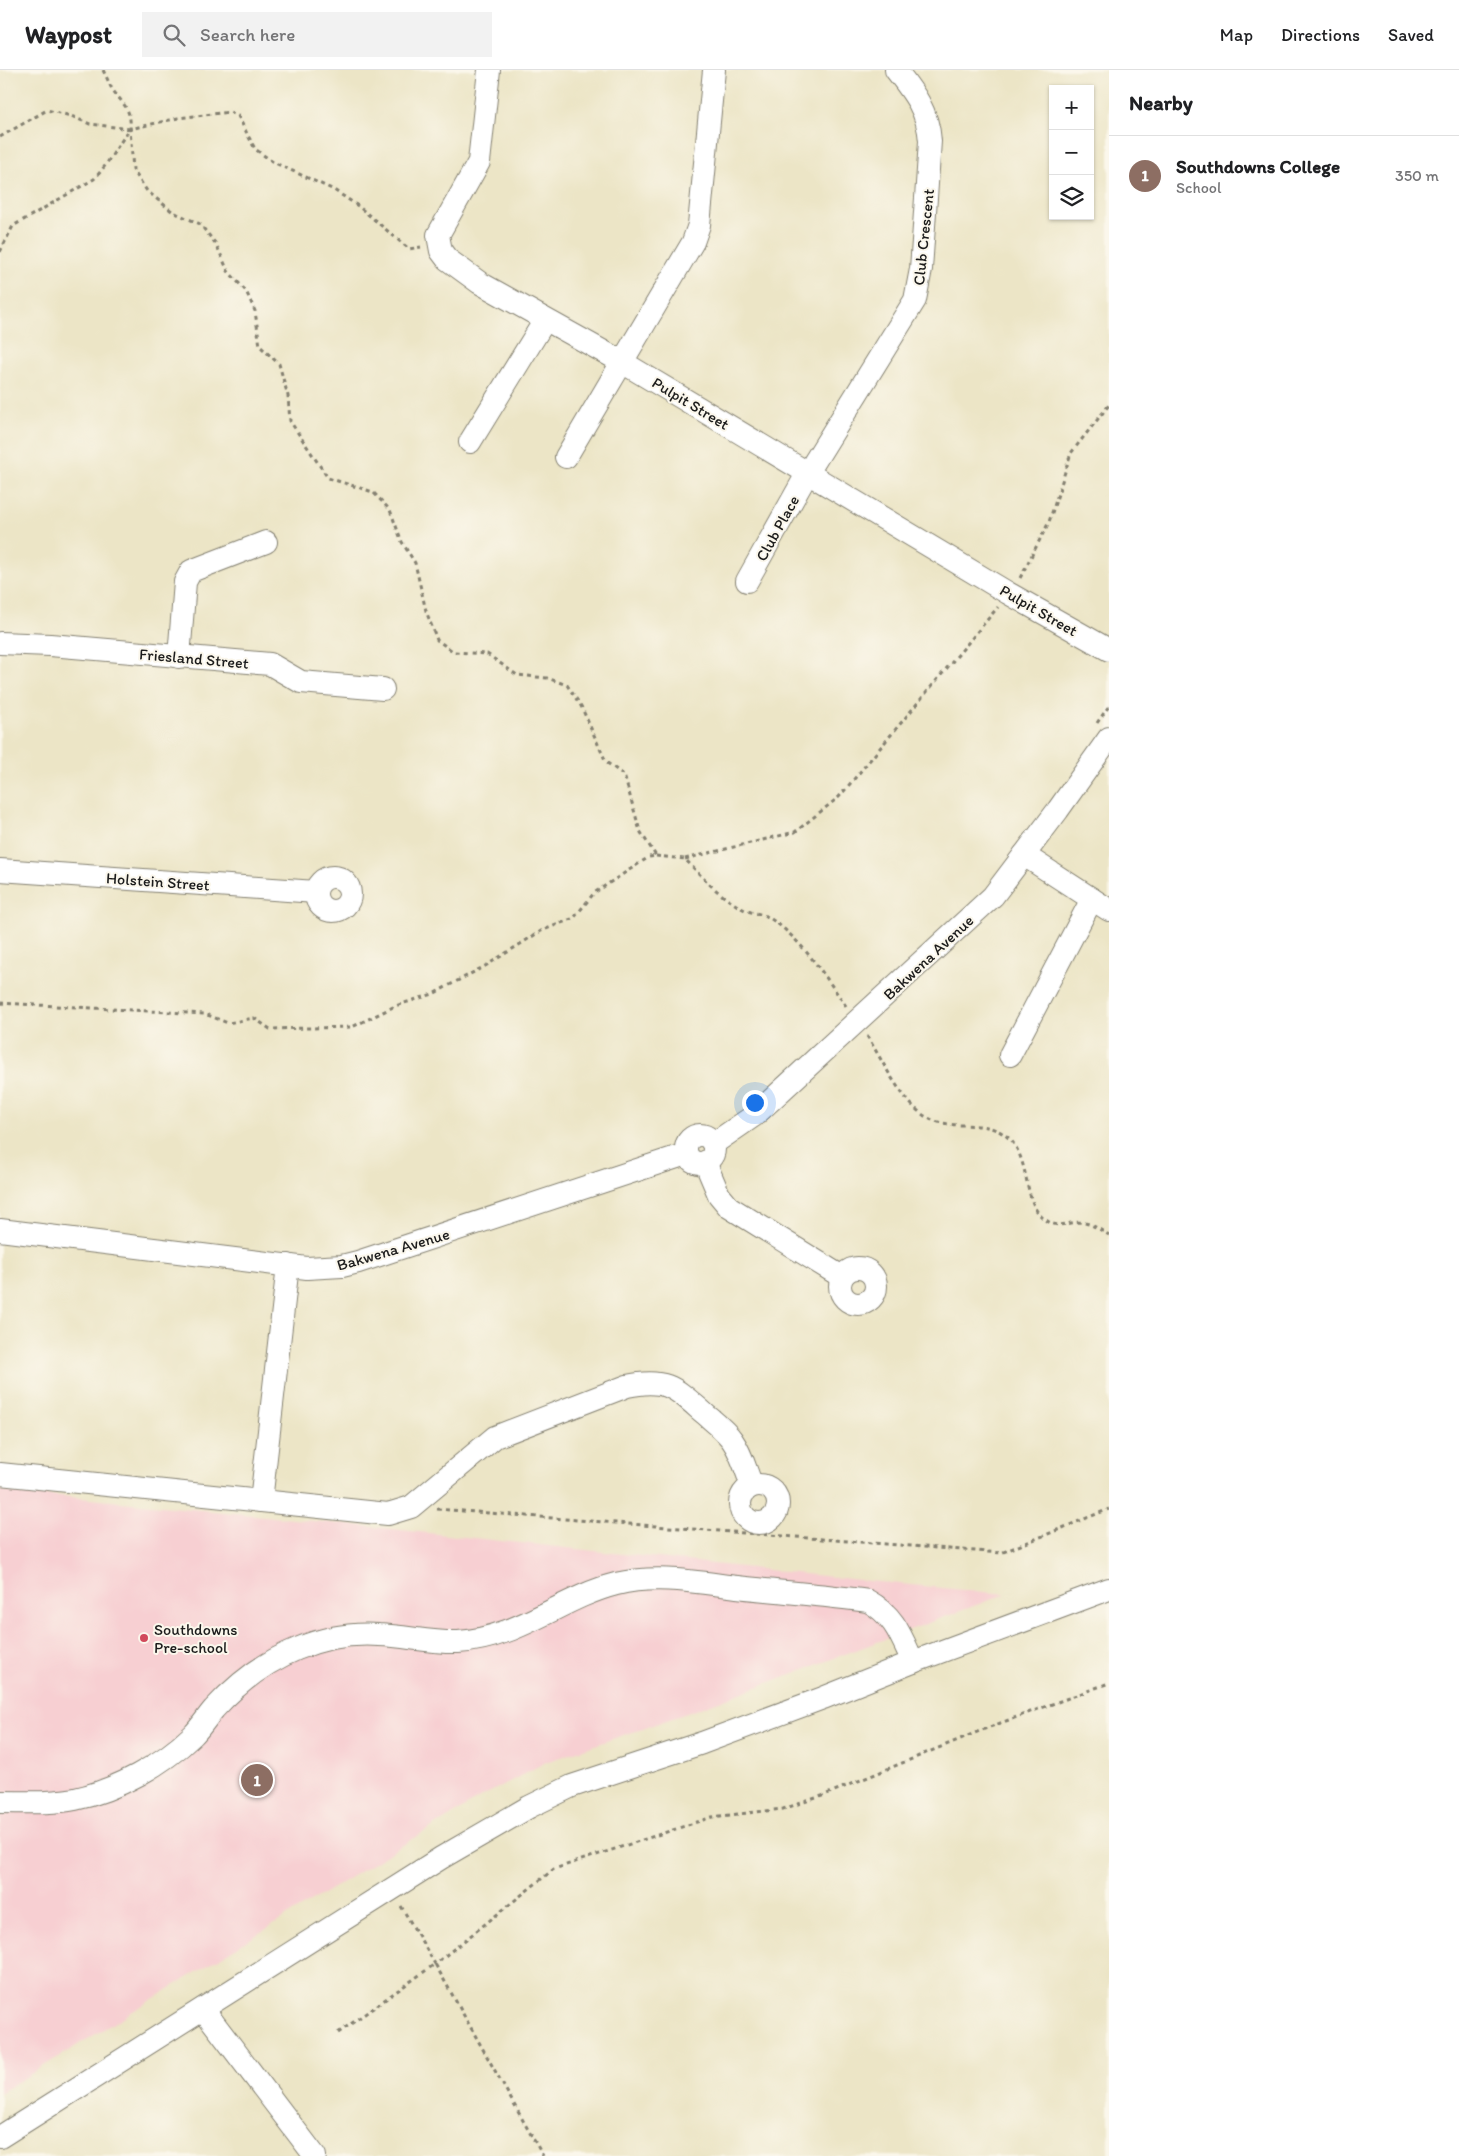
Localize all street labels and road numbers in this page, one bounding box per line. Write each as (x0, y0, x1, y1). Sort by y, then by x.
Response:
street label: Club Crescent (909, 188, 938, 286)
street label: Pulpit Street (649, 373, 733, 434)
street label: Club Place (752, 492, 803, 564)
street label: Pulpit Street (997, 581, 1081, 640)
street label: Friesland Street (138, 644, 250, 673)
street label: Holstein Street (106, 868, 210, 895)
street label: Bakwena Avenue (879, 911, 978, 1004)
street label: Bakwena Avenue (335, 1224, 452, 1275)

